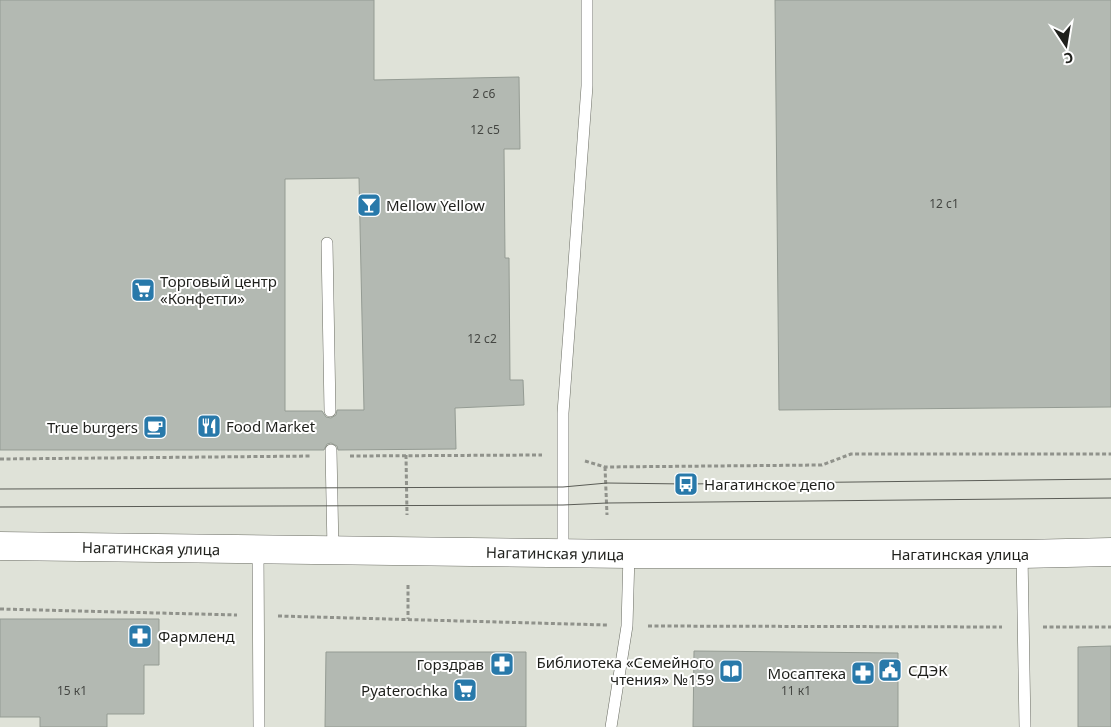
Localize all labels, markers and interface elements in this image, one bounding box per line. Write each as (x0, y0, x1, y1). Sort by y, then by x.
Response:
north arrow (1041, 20, 1091, 70)
text: С (1062, 48, 1075, 68)
house number: 2 с6 (473, 85, 496, 102)
house number: 12 с5 (470, 121, 500, 138)
bar icon: Mellow Yellow (356, 192, 382, 218)
place label: Mellow Yellow (386, 195, 485, 215)
house number: 12 с1 (929, 195, 959, 212)
place label: Торговый центр «Конфетти» (160, 271, 277, 308)
supermarket icon: Торговый центр «Конфетти» (130, 277, 156, 303)
house number: 12 с2 (467, 330, 497, 347)
restaurant icon: Food Market (196, 413, 222, 439)
cafe icon: True burgers (142, 414, 168, 440)
place label: Food Market (226, 416, 316, 436)
place label: True burgers (47, 417, 138, 437)
bus stop icon: Нагатинское депо (673, 471, 699, 497)
place label: Нагатинское депо (704, 474, 835, 494)
street label: Нагатинская улица (82, 537, 220, 559)
street label: Нагатинская улица (486, 542, 624, 564)
street label: Нагатинская улица (891, 544, 1029, 564)
pharmacy icon: Фармленд (127, 623, 153, 649)
place label: Фармленд (158, 626, 235, 646)
pharmacy icon: Горздрав (489, 651, 515, 677)
place label: Библиотека «Семейного чтения» №159 (537, 652, 714, 689)
place label: Горздрав (417, 654, 484, 674)
public building icon: СДЭК (877, 657, 903, 683)
library icon: Библиотека «Семейного чтения» №159 (718, 658, 744, 684)
pharmacy icon: Мосаптека (850, 660, 876, 686)
place label: СДЭК (908, 660, 948, 680)
place label: Мосаптека (768, 663, 846, 683)
supermarket icon: Pyaterochka (452, 677, 478, 703)
place label: Pyaterochka (361, 680, 448, 700)
house number: 15 к1 (57, 682, 87, 699)
house number: 11 к1 (781, 682, 811, 699)

